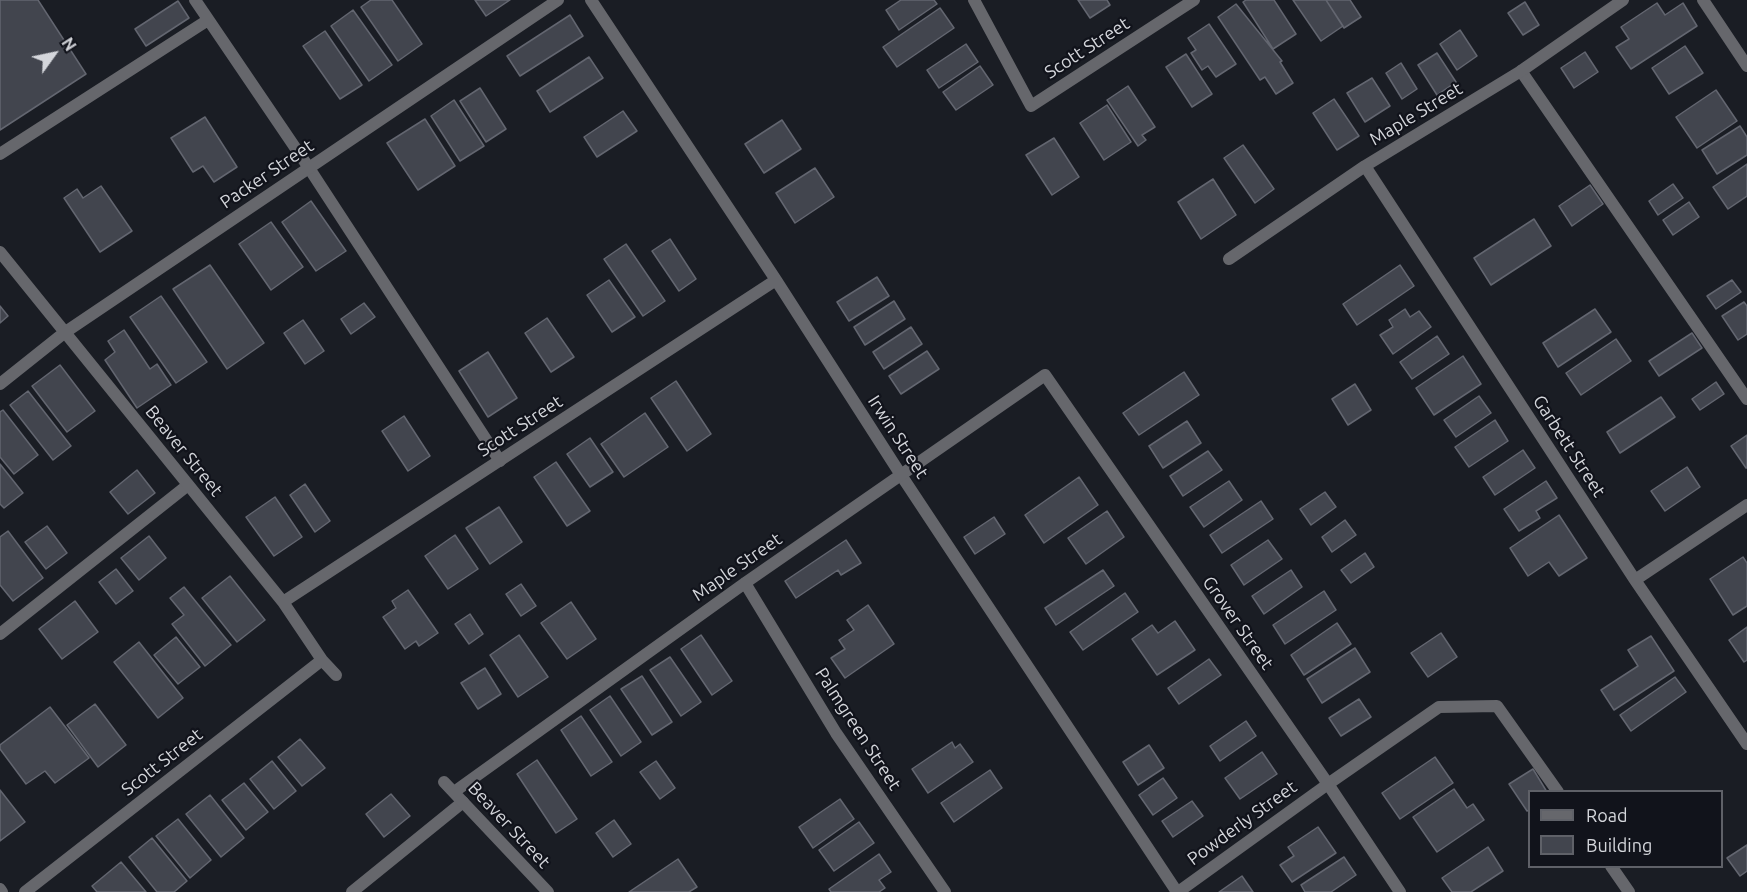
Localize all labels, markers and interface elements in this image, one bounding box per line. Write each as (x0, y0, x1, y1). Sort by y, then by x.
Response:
street label: Scott Street (1041, 13, 1133, 83)
north arrow (24, 24, 84, 84)
text: N (58, 34, 80, 54)
street label: Maple Street (1366, 78, 1466, 150)
street label: Packer Street (216, 135, 318, 213)
street label: Scott Street (474, 391, 566, 461)
street label: Irwin Street (863, 391, 933, 483)
street label: Garbett Street (1528, 391, 1610, 501)
street label: Beaver Street (141, 401, 227, 501)
street label: Maple Street (688, 528, 786, 606)
street label: Grover Street (1198, 572, 1278, 674)
street label: Palmgreen Street (810, 664, 906, 794)
street label: Scott Street (117, 724, 207, 800)
street label: Powderly Street (1183, 776, 1301, 870)
street label: Beaver Street (463, 777, 555, 873)
legend (1528, 790, 1723, 868)
text: Road (1586, 805, 1628, 825)
text: Building (1586, 835, 1652, 855)

